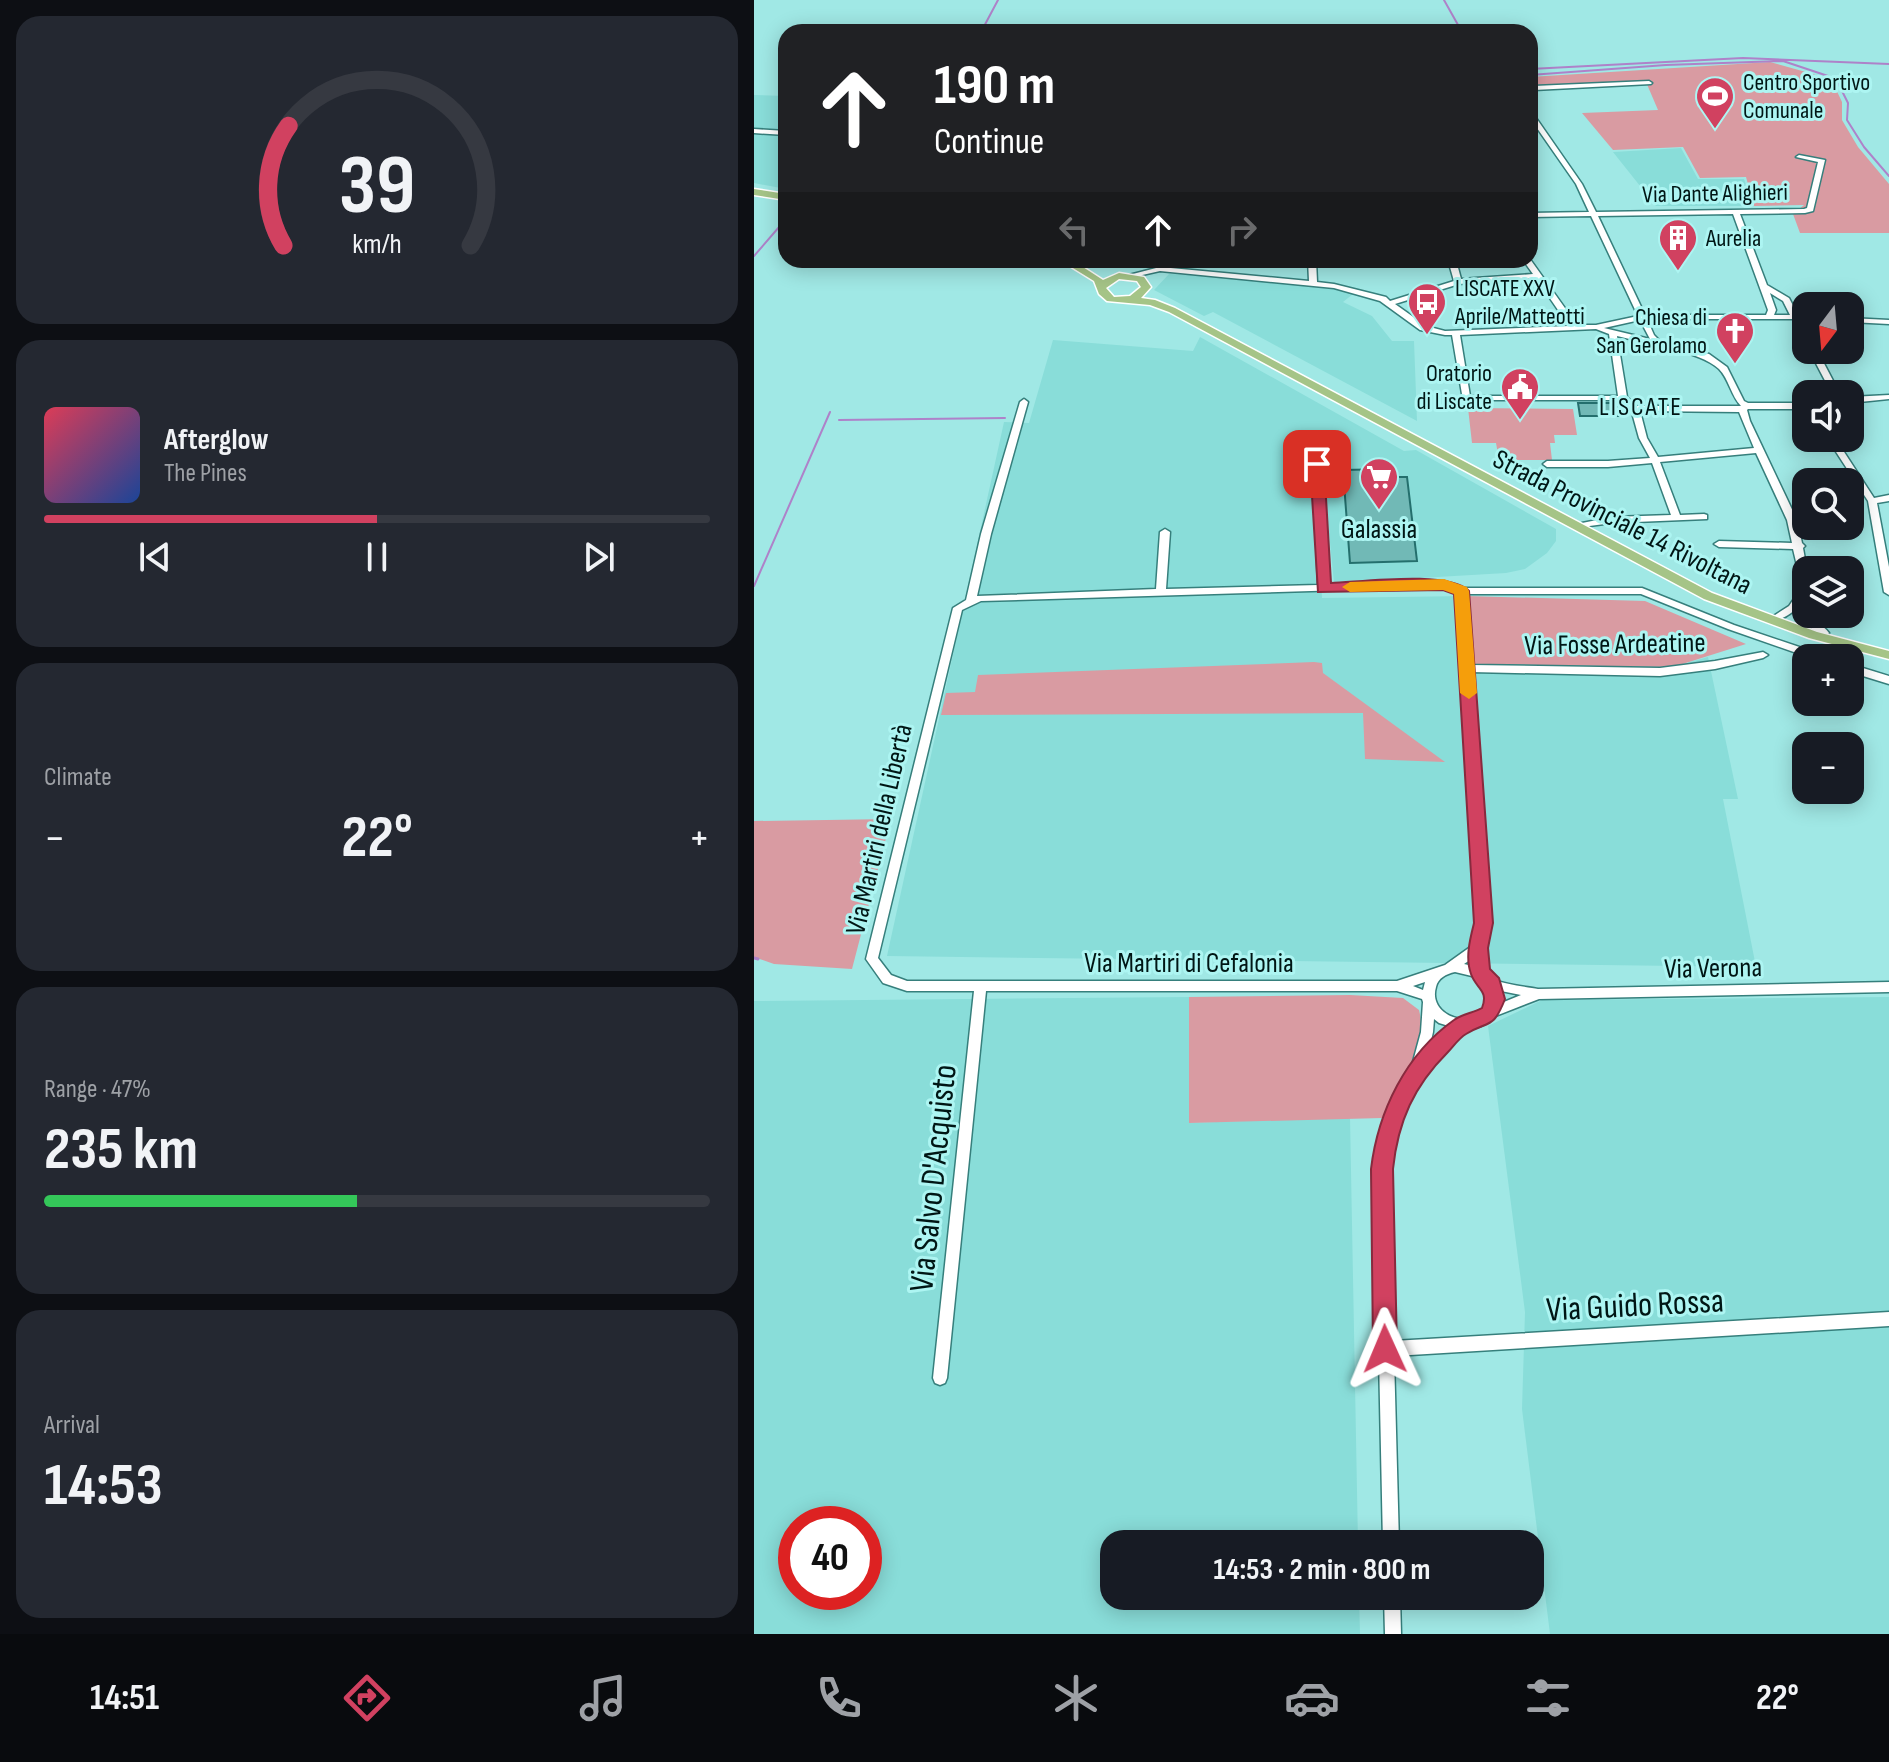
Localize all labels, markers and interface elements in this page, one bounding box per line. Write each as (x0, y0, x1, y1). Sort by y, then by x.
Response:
text: 190 m (934, 53, 1055, 120)
icon: ahead (802, 56, 906, 160)
place label: Centro Sportivo Comunale (1743, 68, 1870, 125)
sports icon: Centro Sportivo Comunale (1694, 75, 1736, 130)
text: Continue (934, 121, 1044, 164)
text: 39 (339, 136, 415, 236)
street label: Via Dante Alighieri (1642, 178, 1788, 209)
icon: left (1052, 208, 1096, 252)
icon: ahead (1136, 208, 1180, 252)
icon: right (1220, 208, 1264, 252)
building icon: Aurelia (1657, 217, 1699, 272)
place label: Aurelia (1705, 224, 1761, 253)
text: km/h (352, 227, 402, 262)
place label: LISCATE XXV Aprile/Matteotti (1454, 274, 1585, 331)
bus stop icon: LISCATE XXV Aprile/Matteotti (1406, 281, 1448, 336)
north arrow (1792, 292, 1864, 364)
map controls (1792, 292, 1864, 804)
place label: Chiesa di San Gerolamo (1596, 303, 1707, 360)
church icon: Chiesa di San Gerolamo (1714, 310, 1756, 365)
place label: Oratorio di Liscate (1416, 359, 1492, 416)
public building icon: Oratorio di Liscate (1499, 366, 1541, 421)
button: sound (1792, 380, 1864, 452)
district label: LISCATE (1599, 392, 1683, 423)
text: Afterglow (164, 422, 269, 458)
pin (1283, 430, 1351, 498)
icon: arrive (1295, 442, 1339, 486)
street label: Strada Provinciale 14 Rivoltana (1487, 443, 1757, 602)
supermarket icon: Galassia (1358, 456, 1400, 511)
text: The Pines (164, 458, 247, 489)
button: search (1792, 468, 1864, 540)
place label: Galassia (1341, 513, 1417, 546)
icon: previous (133, 535, 177, 579)
icon: pause (355, 535, 399, 579)
icon: next (577, 535, 621, 579)
button: layers (1792, 556, 1864, 628)
street label: Via Fosse Ardeatine (1524, 626, 1706, 663)
button: + (1792, 644, 1864, 716)
street label: Via Martiri della Libertà (839, 721, 920, 938)
button: − (1792, 732, 1864, 804)
text: Climate (44, 762, 112, 793)
text: 22° (341, 802, 413, 874)
text: − (44, 812, 66, 865)
text: + (688, 812, 710, 865)
street label: Via Martiri di Cefalonia (1084, 947, 1294, 980)
street label: Via Verona (1664, 951, 1762, 986)
street label: Via Salvo D'Acquisto (901, 1063, 966, 1294)
text: Range · 47% (44, 1074, 151, 1105)
text: 235 km (44, 1114, 198, 1186)
street label: Via Guido Rossa (1545, 1280, 1725, 1331)
position arrow (1343, 1307, 1427, 1391)
text: Arrival (44, 1410, 100, 1441)
text: 14:53 (44, 1450, 163, 1522)
speed limit sign: 40 (778, 1506, 882, 1610)
text: 14:53 · 2 min · 800 m (1214, 1552, 1430, 1588)
icon: directions (339, 1670, 395, 1726)
icon: music (575, 1670, 631, 1726)
icon: phone (811, 1670, 867, 1726)
icon: climate (1048, 1670, 1104, 1726)
icon: car (1284, 1670, 1340, 1726)
icon: filters (1520, 1670, 1576, 1726)
text: 14:51 (90, 1677, 159, 1720)
text: 22° (1756, 1677, 1799, 1720)

